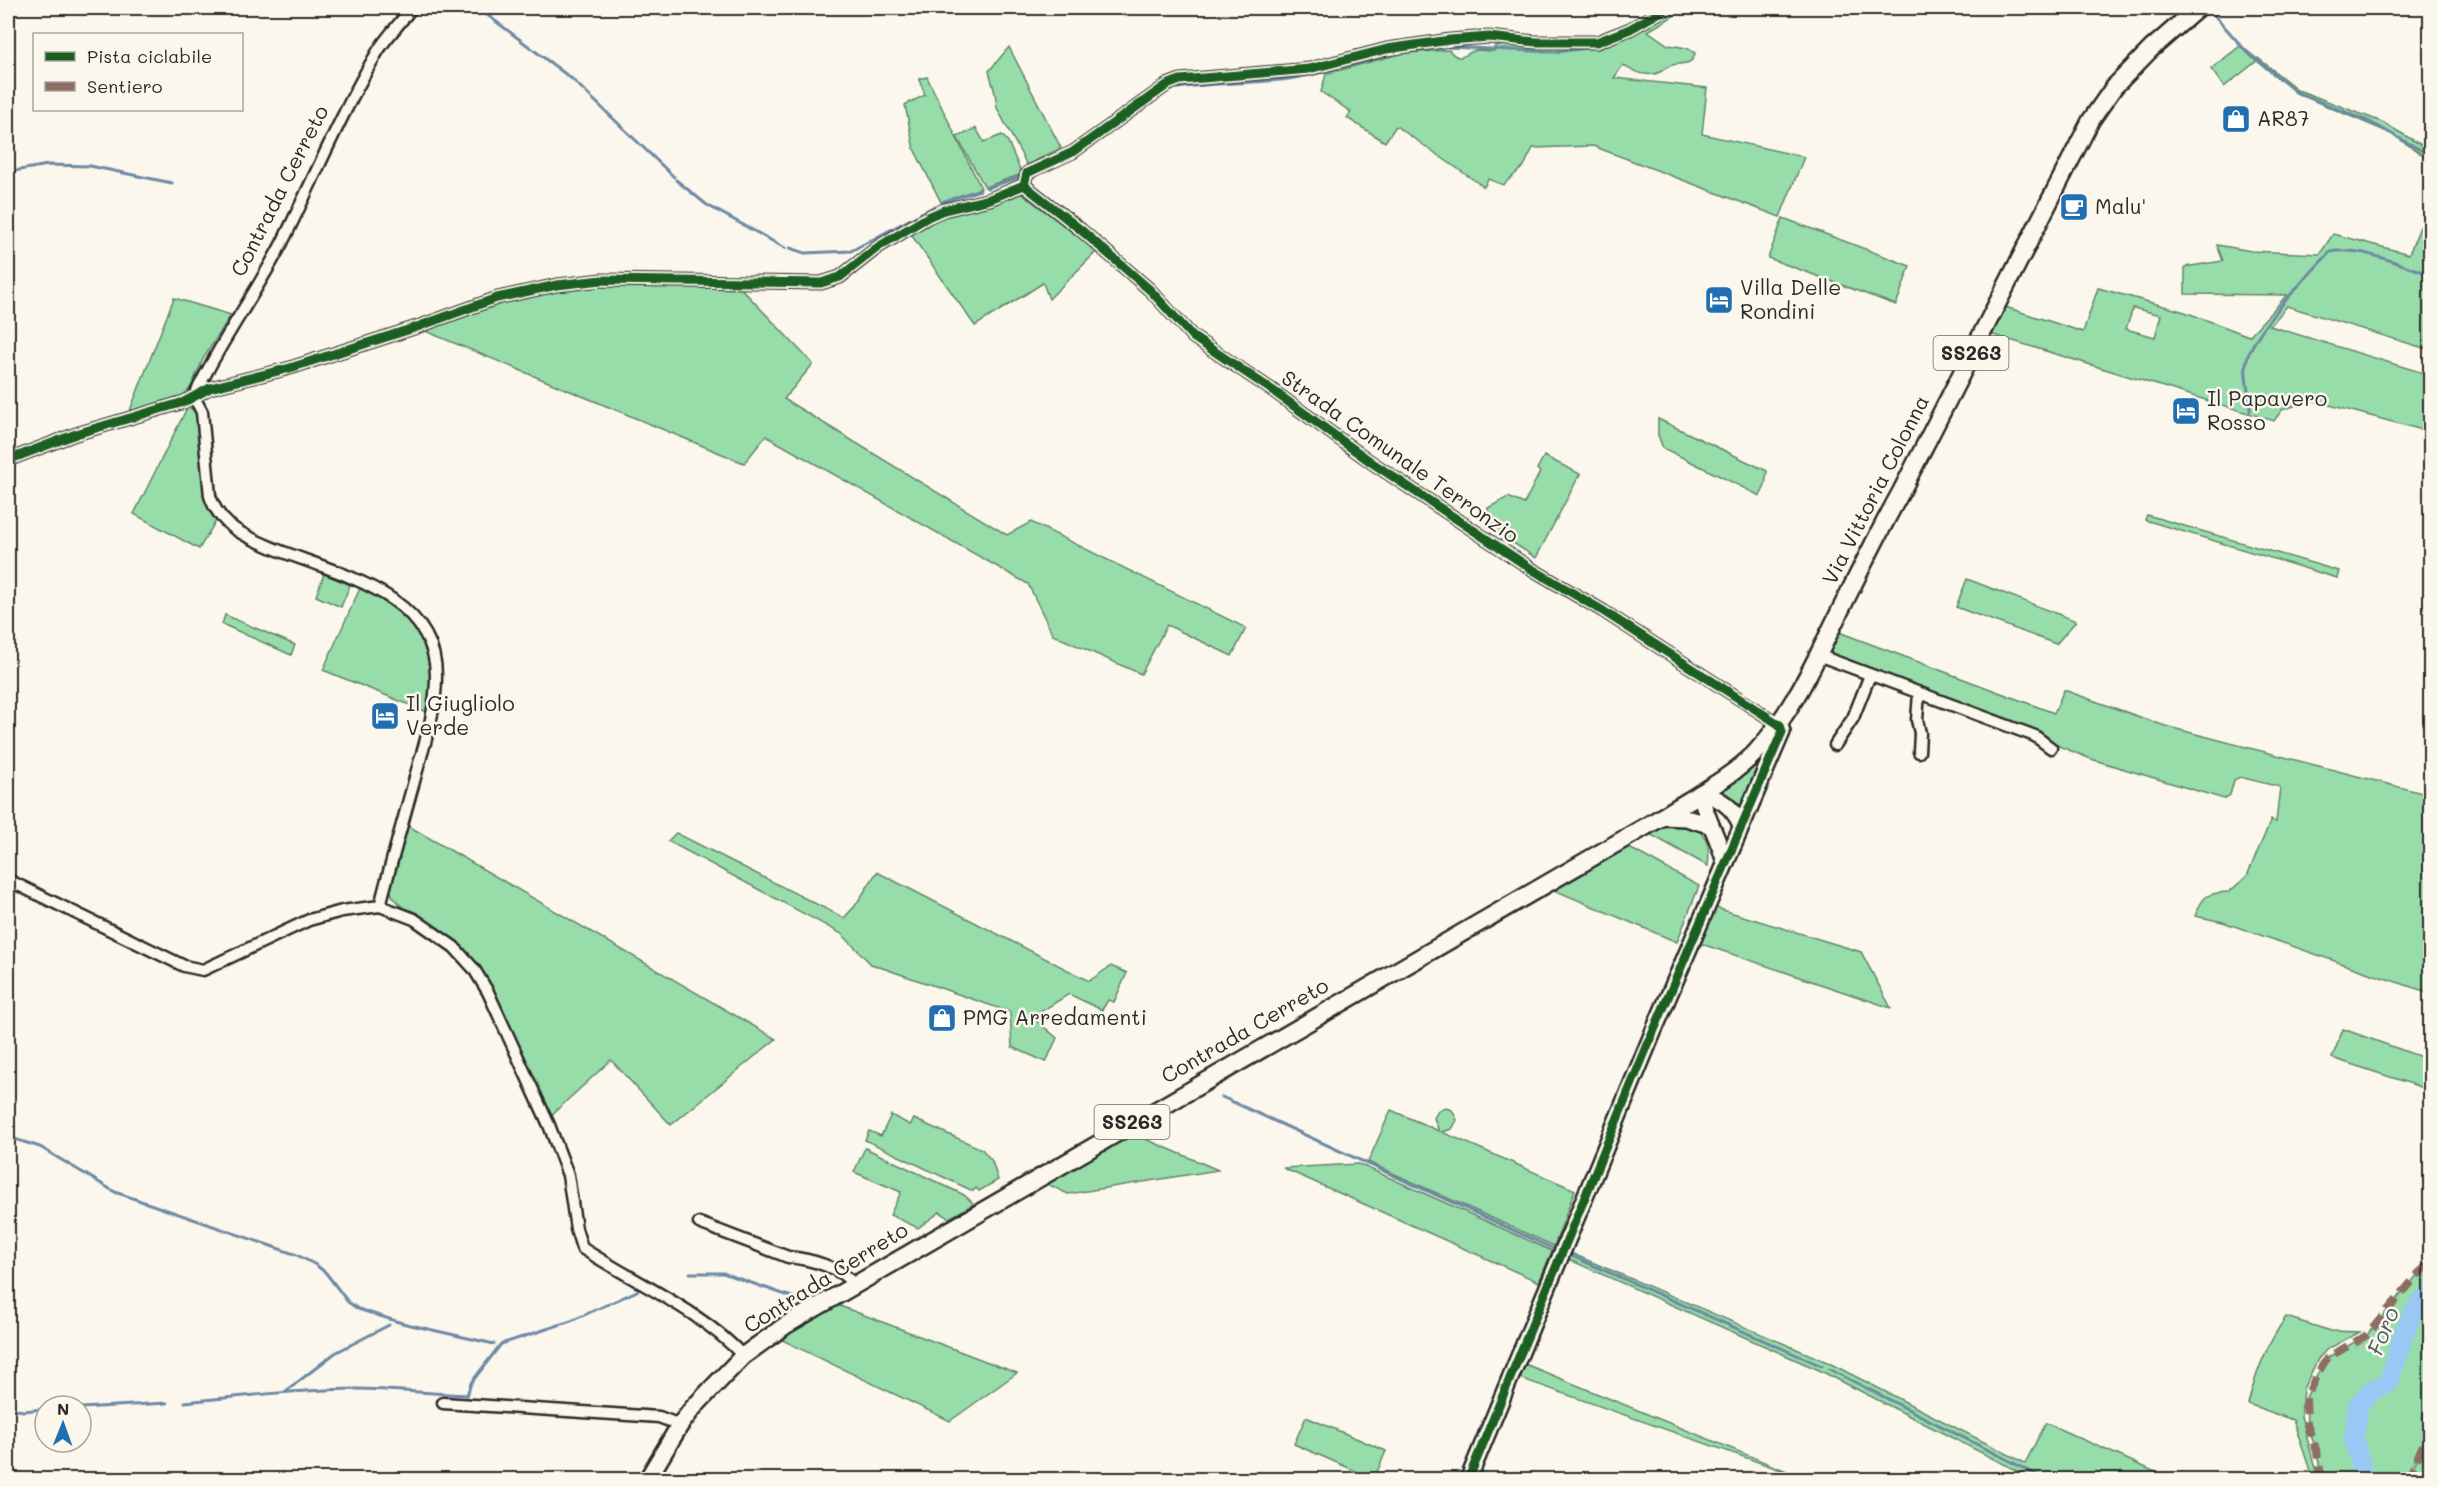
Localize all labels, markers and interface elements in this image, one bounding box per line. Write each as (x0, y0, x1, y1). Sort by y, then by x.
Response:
legend (33, 33, 243, 111)
text: Pista ciclabile (87, 44, 212, 68)
text: Sentiero (87, 74, 163, 98)
street label: Contrada Cerreto (224, 100, 334, 281)
shop icon: AR87 (2220, 103, 2252, 135)
place label: AR87 (2257, 104, 2309, 131)
cafe icon: Malu' (2058, 191, 2090, 223)
place label: Malu' (2095, 192, 2146, 219)
place label: Villa Delle Rondini (1740, 273, 1841, 324)
hotel icon: Villa Delle Rondini (1703, 284, 1735, 316)
road number: SS263 (1934, 336, 2008, 370)
street label: Strada Comunale Terronzio (1277, 363, 1525, 548)
place label: Il Papavero Rosso (2207, 384, 2327, 435)
street label: Via Vittoria Colonna (1815, 390, 1934, 589)
hotel icon: Il Papavero Rosso (2170, 395, 2202, 427)
place label: Il Giugliolo Verde (406, 689, 515, 740)
hotel icon: Il Giugliolo Verde (369, 700, 401, 732)
street label: Contrada Cerreto (1156, 971, 1333, 1089)
shop icon: PMG Arredamenti (926, 1002, 958, 1034)
place label: PMG Arredamenti (963, 1003, 1147, 1030)
road number: SS263 (1094, 1105, 1170, 1139)
street label: Contrada Cerreto (738, 1215, 912, 1338)
water label: Foro (2360, 1302, 2405, 1359)
north arrow (33, 1394, 93, 1454)
text: N (57, 1398, 70, 1419)

